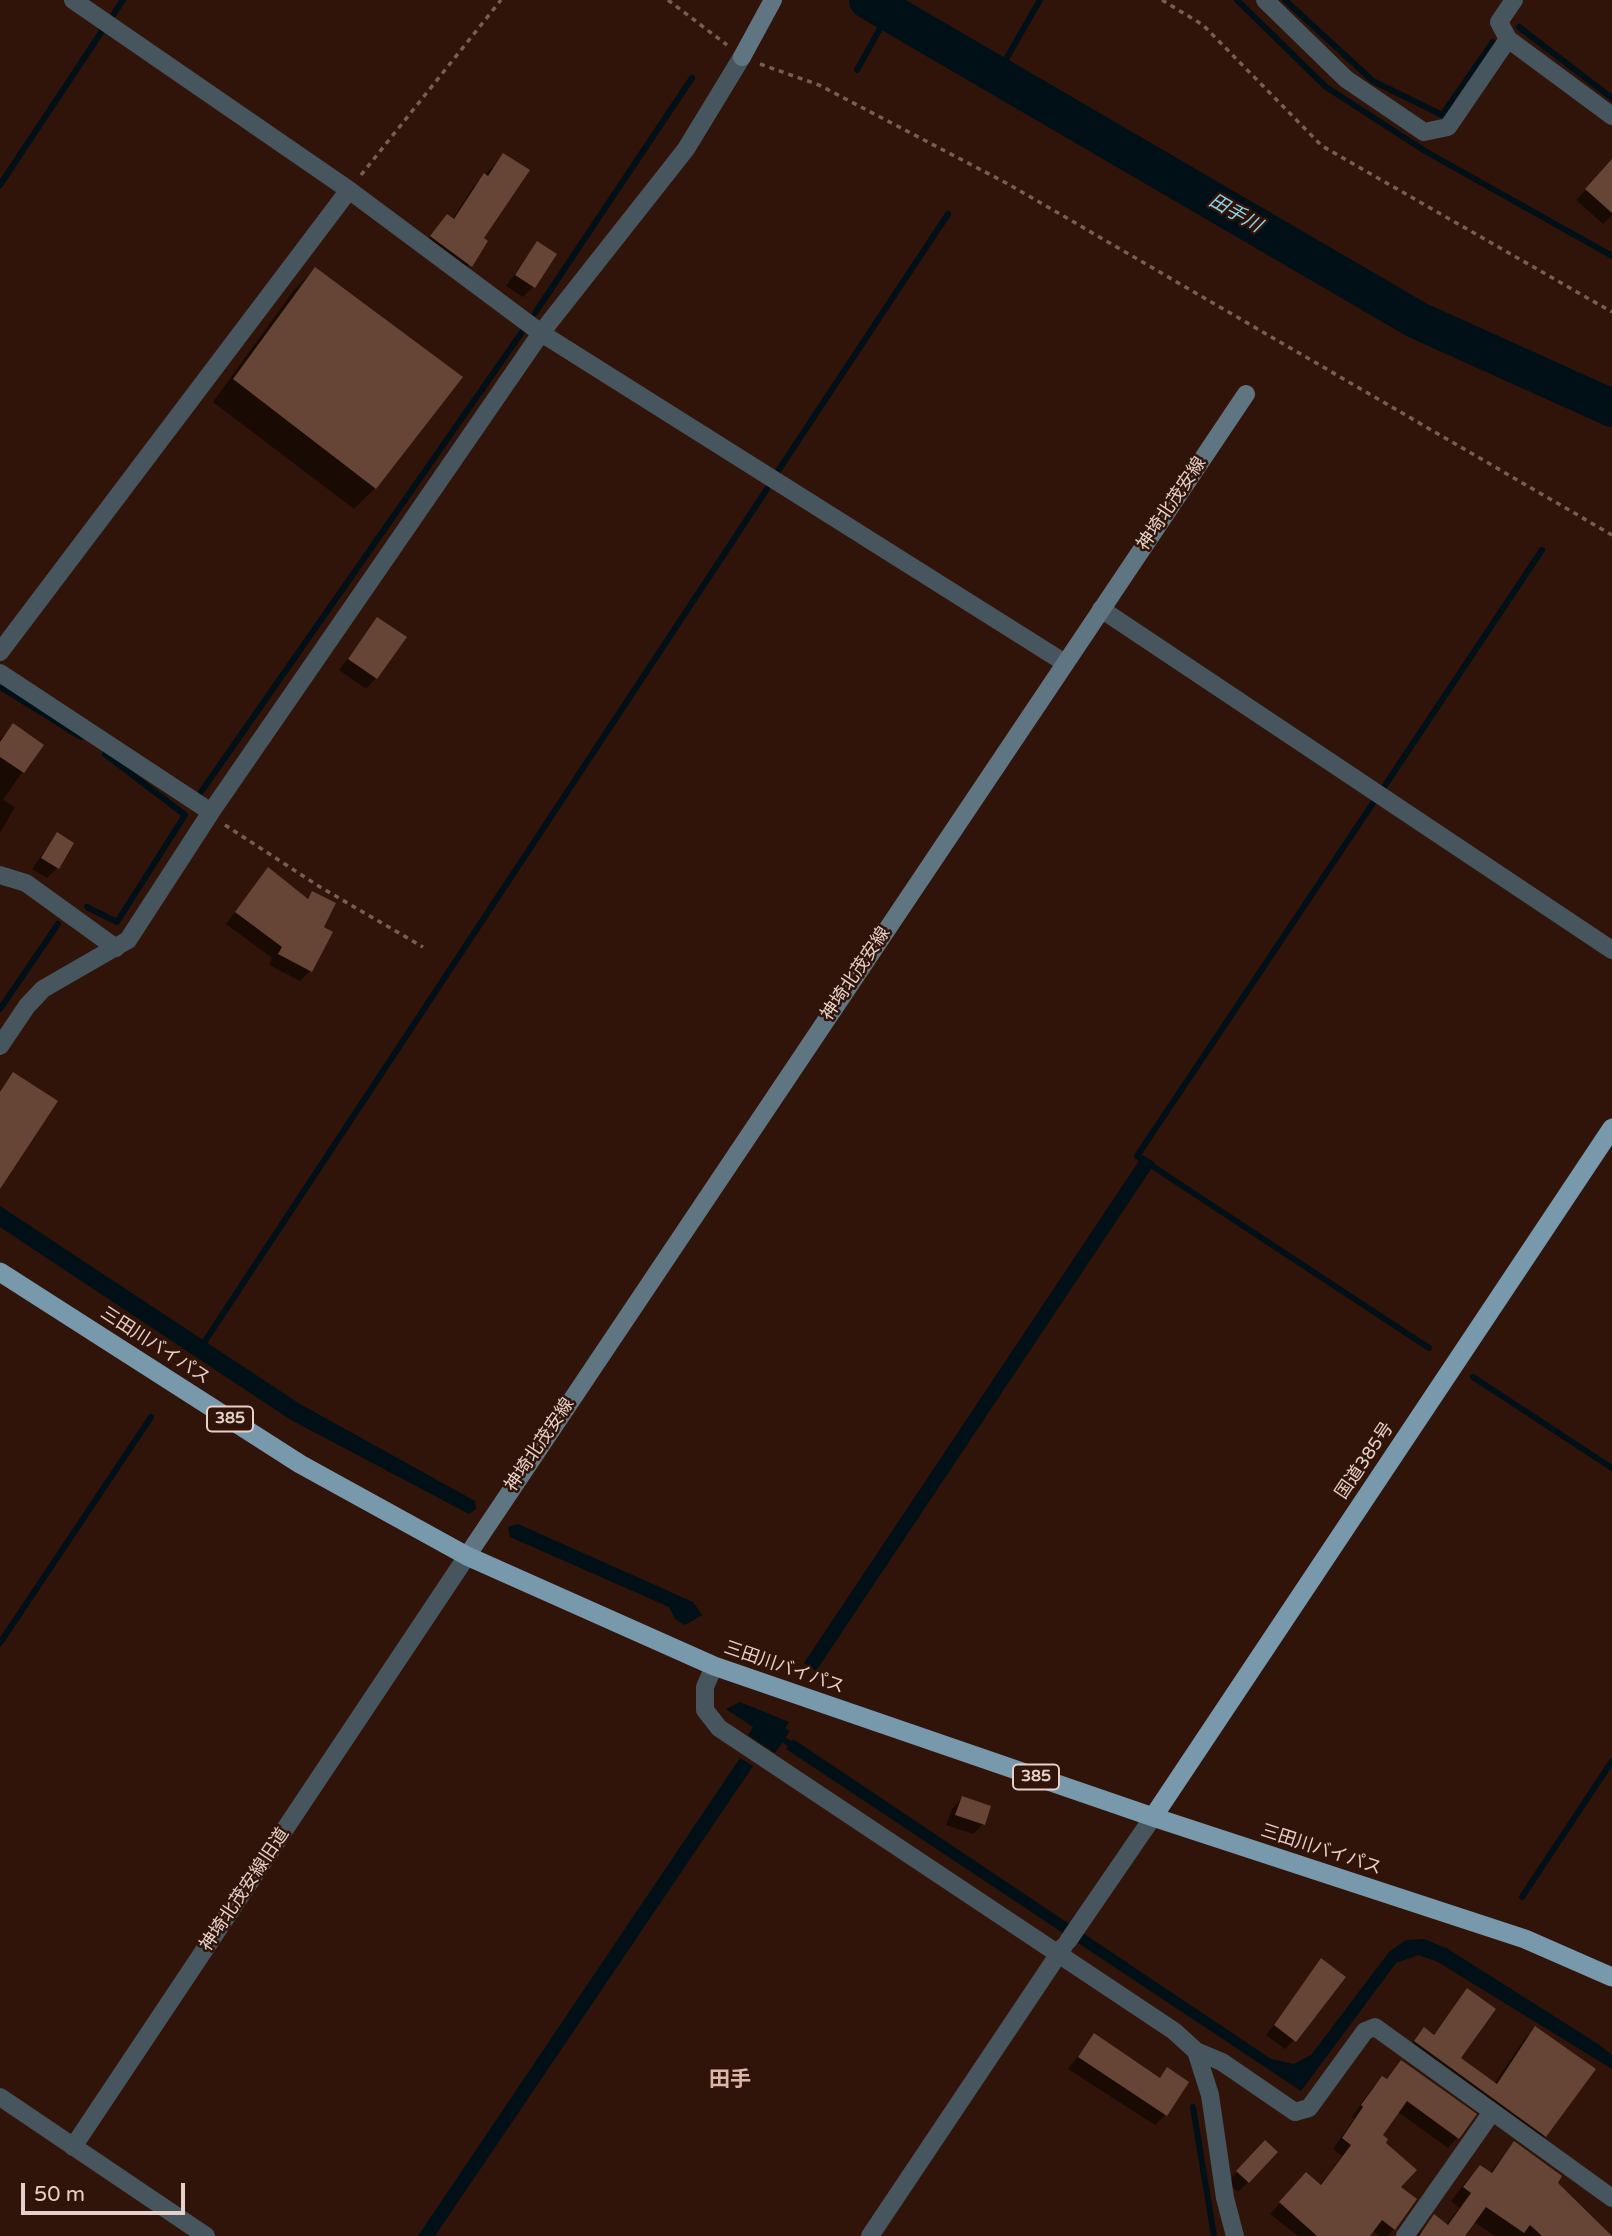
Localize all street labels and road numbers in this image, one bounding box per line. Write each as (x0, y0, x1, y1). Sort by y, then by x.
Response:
street label: 神埼北茂安線 (1133, 453, 1211, 555)
street label: 神埼北茂安線 (817, 923, 895, 1025)
street label: 三田川バイパス (96, 1303, 214, 1389)
street label: 神埼北茂安線 (501, 1394, 579, 1496)
road number: 385 (207, 1406, 253, 1432)
street label: 国道385号 (1331, 1419, 1399, 1503)
street label: 三田川バイパス (721, 1637, 847, 1699)
road number: 385 (1013, 1764, 1059, 1790)
street label: 三田川バイパス (1258, 1820, 1384, 1880)
street label: 神埼北茂安線旧道 (196, 1824, 294, 1956)

